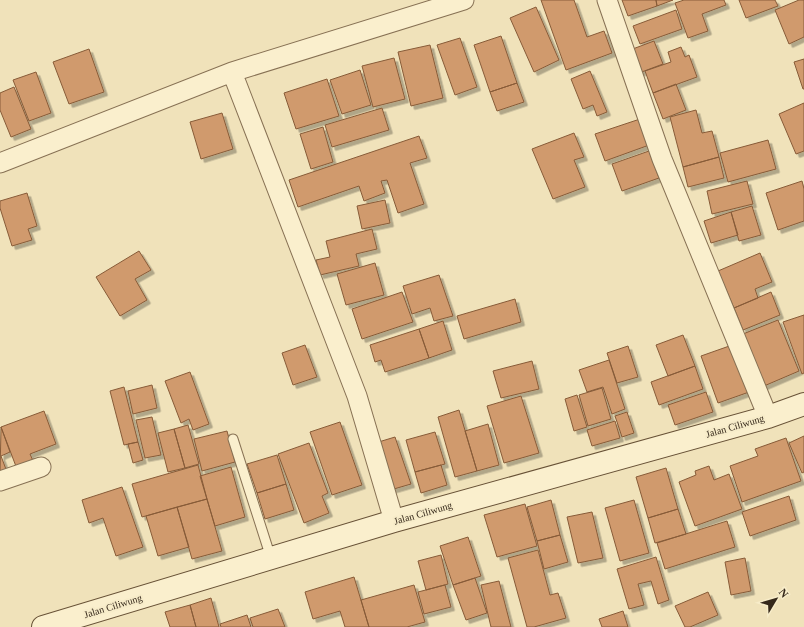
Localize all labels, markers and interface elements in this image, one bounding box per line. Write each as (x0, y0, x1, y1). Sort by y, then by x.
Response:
street label: Jalan Ciliwung (705, 412, 765, 440)
street label: Jalan Ciliwung (393, 499, 453, 527)
north arrow (756, 579, 796, 619)
text: N (777, 586, 791, 600)
street label: Jalan Ciliwung (83, 592, 143, 620)

